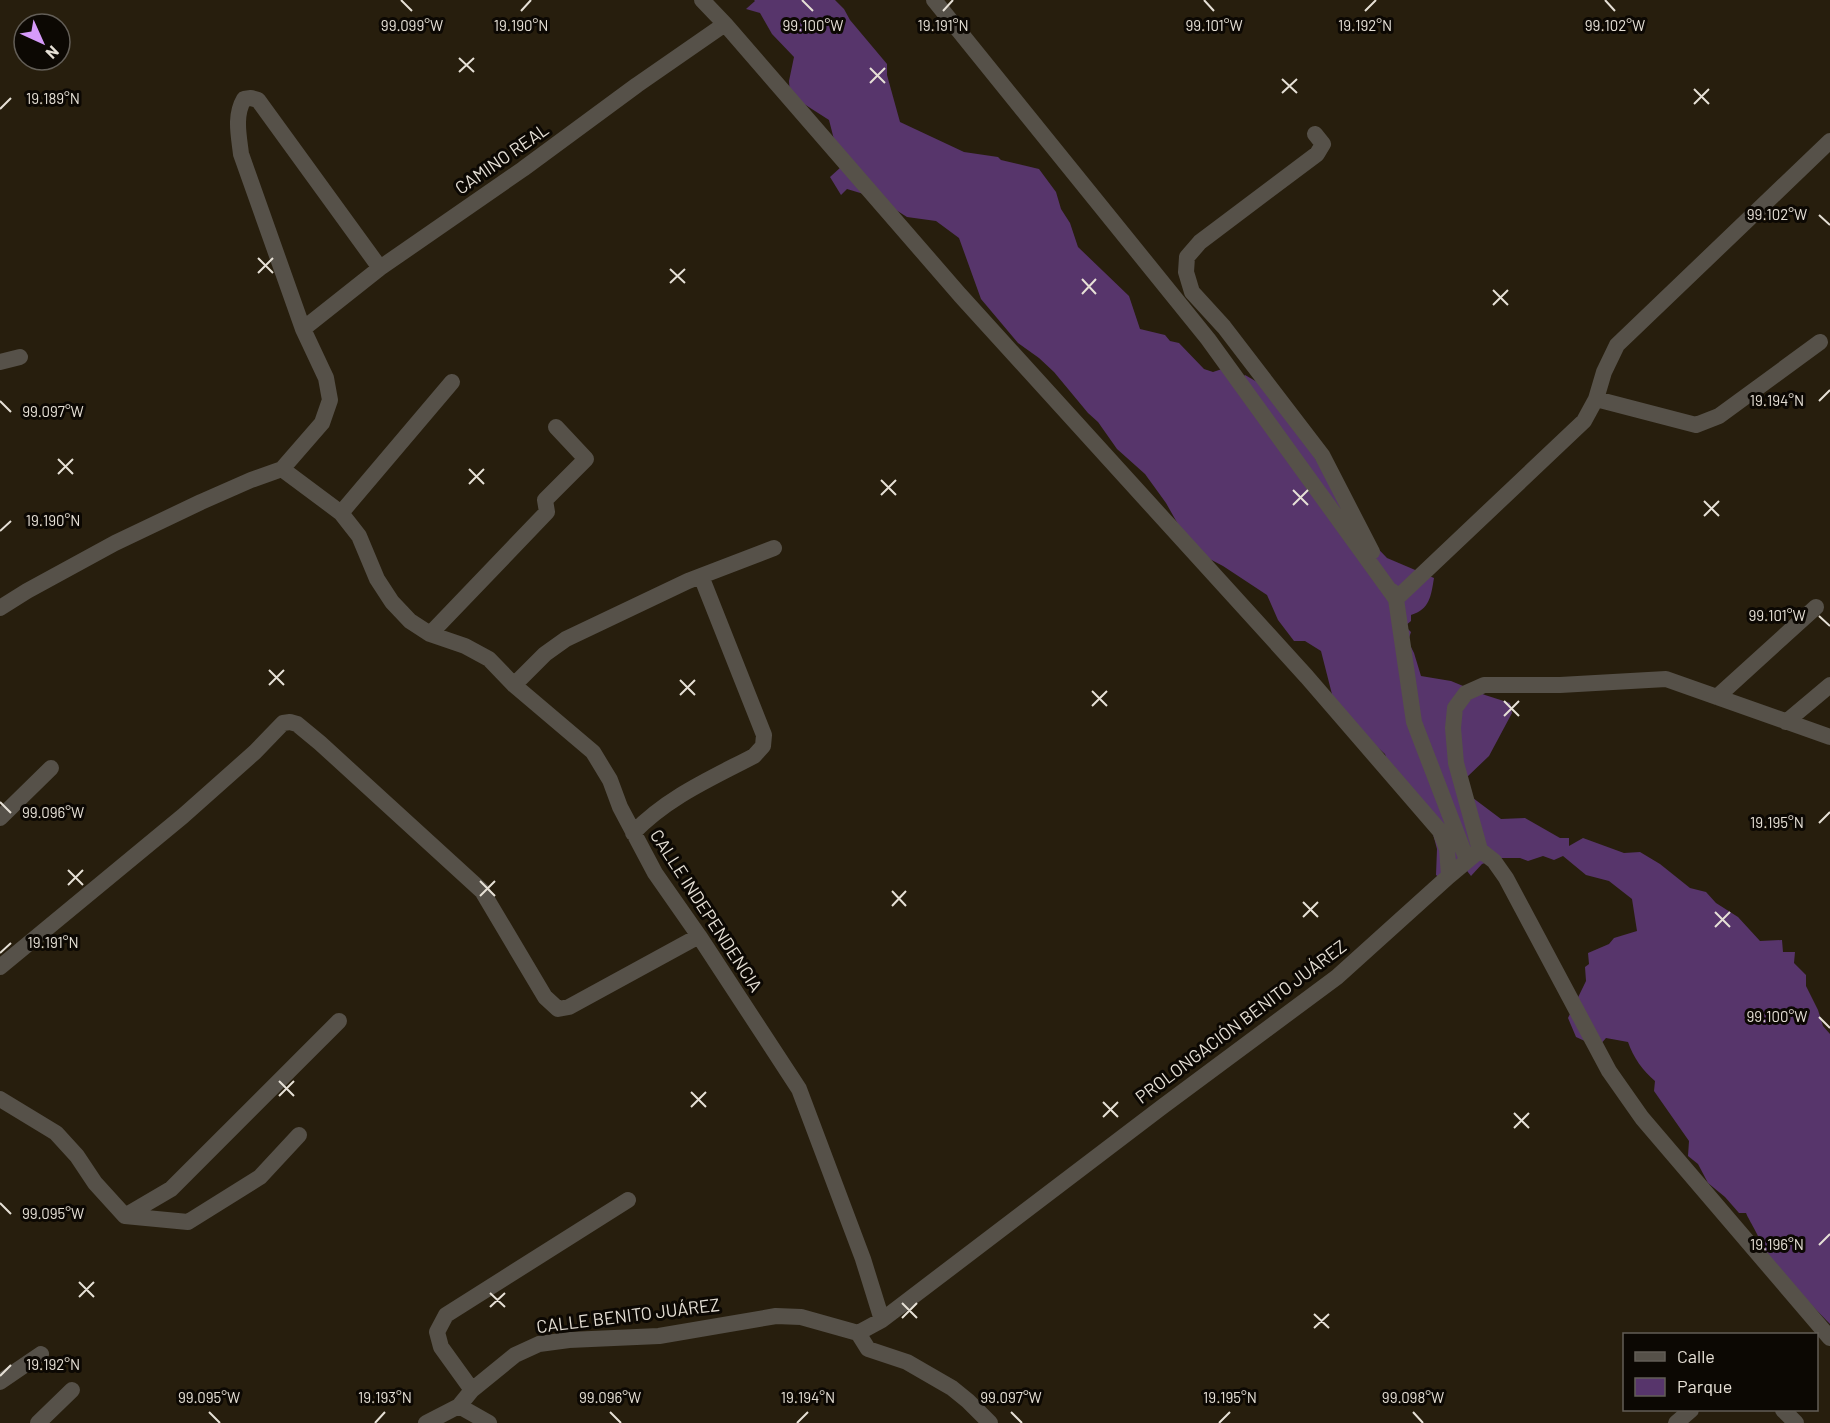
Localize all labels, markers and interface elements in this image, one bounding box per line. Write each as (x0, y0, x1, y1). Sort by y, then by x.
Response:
north arrow (12, 12, 72, 72)
text: 99.099°W (381, 16, 443, 34)
text: 19.190°N (494, 16, 548, 34)
text: 99.100°W (783, 16, 843, 34)
text: 19.191°N (917, 16, 969, 34)
text: 99.101°W (1185, 16, 1243, 34)
text: 19.192°N (1338, 16, 1392, 34)
text: 99.102°W (1585, 16, 1645, 34)
text: N (42, 42, 63, 63)
text: 19.189°N (26, 89, 80, 107)
street label: CAMINO REAL (450, 118, 553, 199)
text: 99.102°W (1747, 205, 1807, 223)
text: 19.194°N (1750, 391, 1804, 409)
text: 99.097°W (22, 402, 84, 420)
text: 19.190°N (26, 511, 80, 529)
text: 99.101°W (1748, 606, 1806, 624)
text: 99.096°W (22, 803, 84, 821)
text: 19.195°N (1750, 813, 1804, 831)
street label: CALLE INDEPENDENCIA (646, 825, 768, 996)
text: 19.191°N (27, 933, 79, 951)
street label: PROLONGACIÓN BENITO JUÁREZ (1131, 935, 1350, 1108)
text: 99.100°W (1747, 1007, 1807, 1025)
text: 99.095°W (22, 1204, 84, 1222)
text: 19.196°N (1750, 1235, 1804, 1253)
street label: CALLE BENITO JUÁREZ (535, 1293, 721, 1337)
legend (1623, 1333, 1818, 1411)
text: Calle (1677, 1345, 1715, 1367)
text: 19.192°N (26, 1355, 80, 1373)
text: Parque (1677, 1375, 1732, 1397)
text: 99.095°W (178, 1388, 240, 1406)
text: 19.193°N (358, 1388, 412, 1406)
text: 99.096°W (579, 1388, 641, 1406)
text: 19.194°N (781, 1388, 835, 1406)
text: 99.097°W (980, 1388, 1042, 1406)
text: 19.195°N (1203, 1388, 1257, 1406)
text: 99.098°W (1382, 1388, 1444, 1406)

